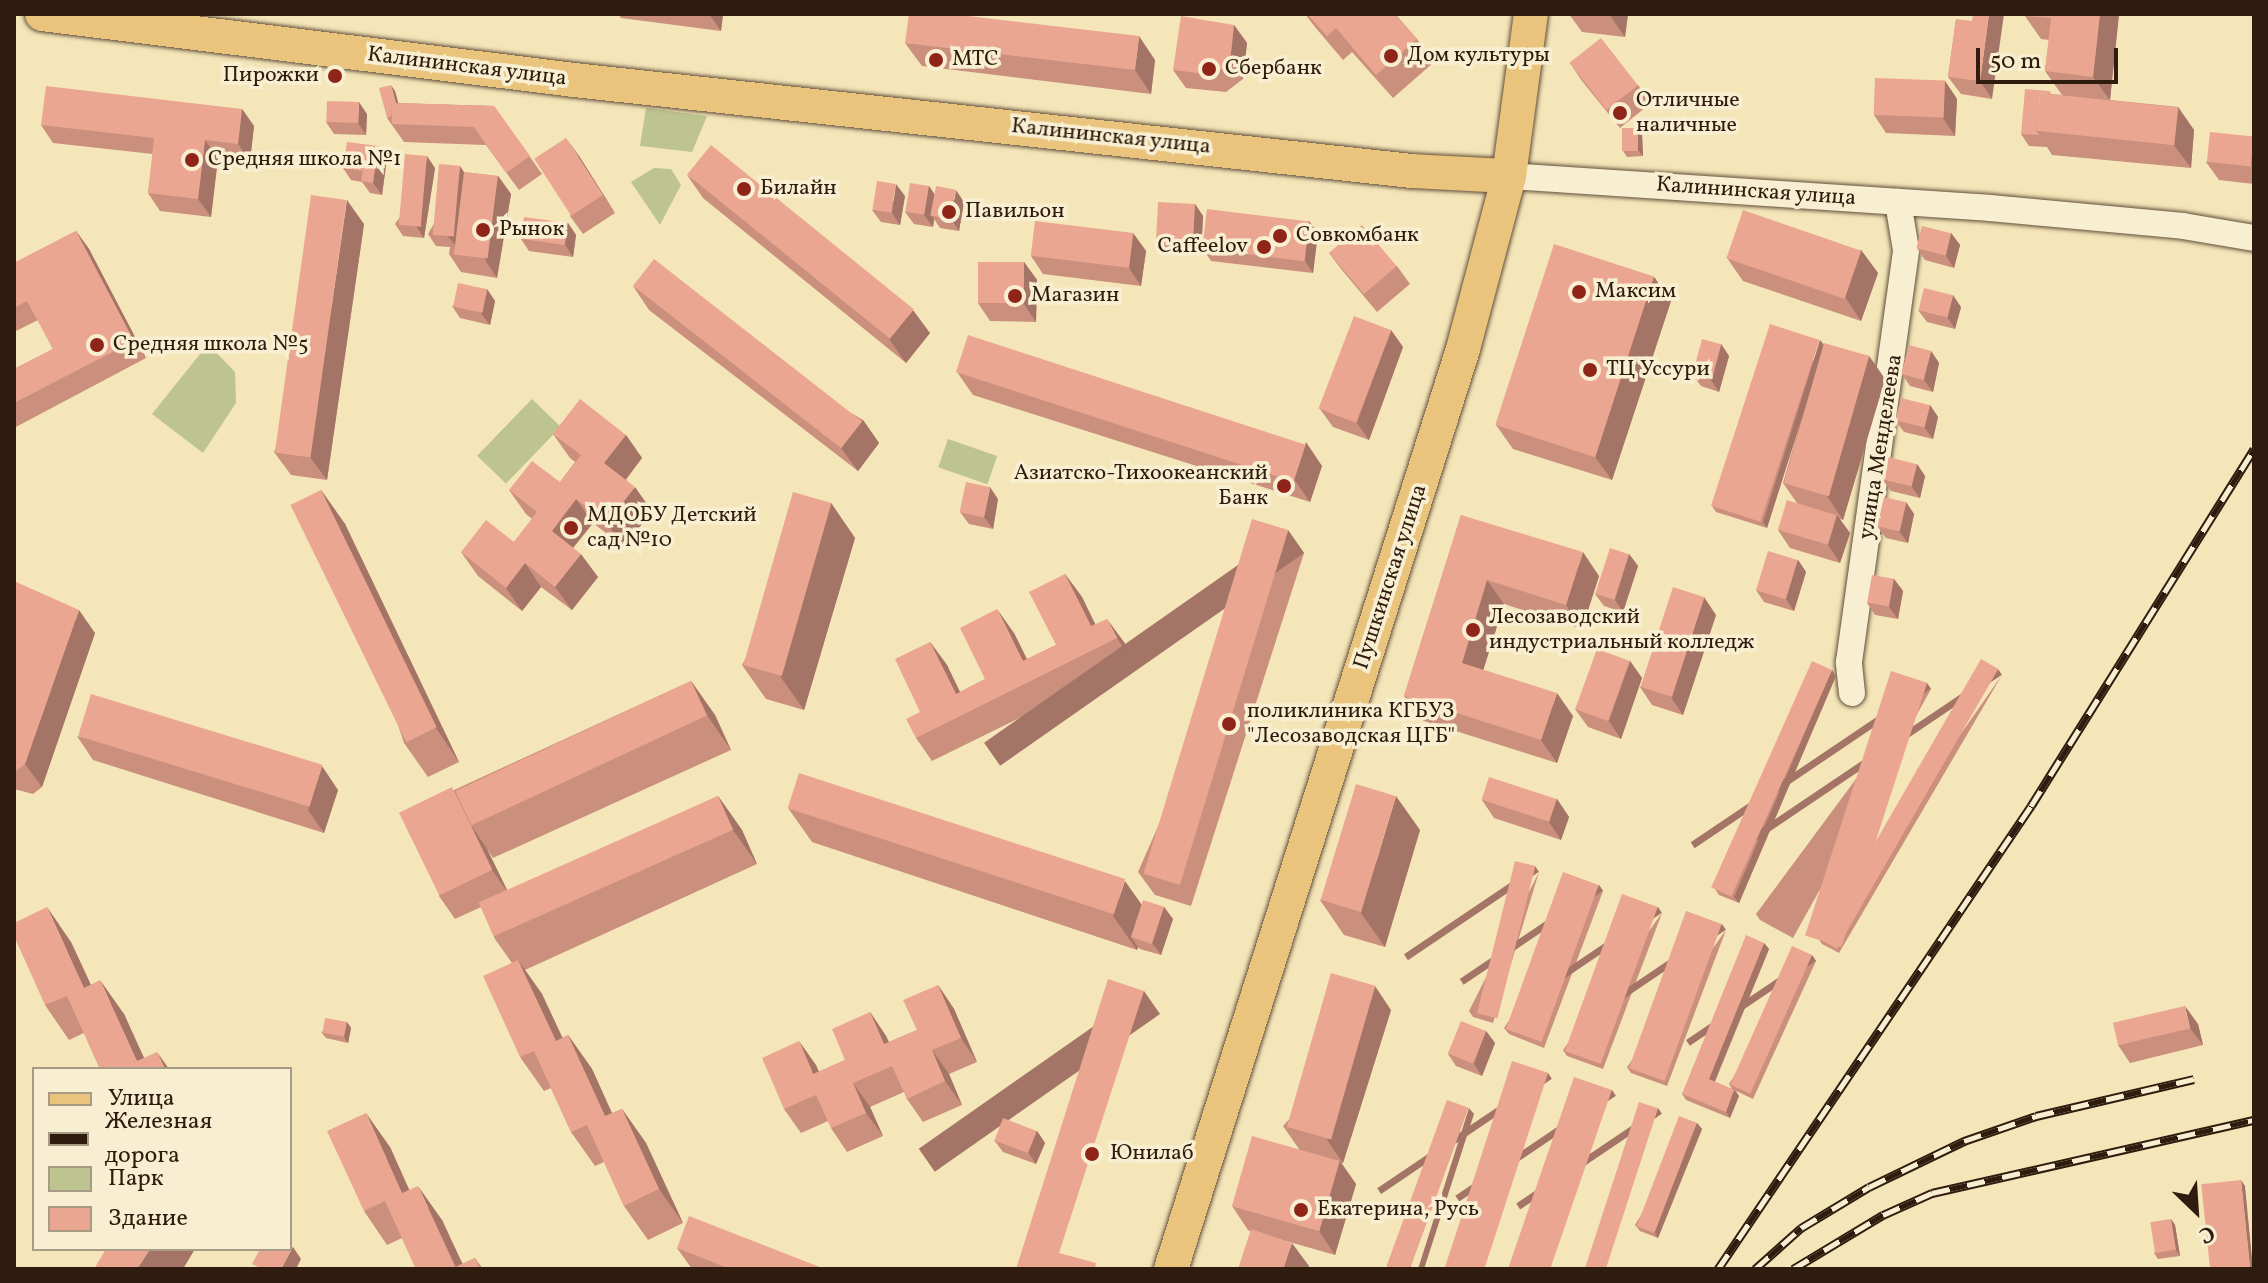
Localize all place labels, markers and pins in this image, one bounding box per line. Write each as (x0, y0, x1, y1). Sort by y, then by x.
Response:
place label: Дом культуры (1407, 43, 1550, 69)
place label: МТС (952, 47, 999, 73)
marker: Дом культуры (1382, 47, 1400, 65)
marker: МТС (927, 51, 945, 69)
place label: Сбербанк (1225, 56, 1322, 82)
marker: Сбербанк (1200, 60, 1218, 78)
place label: Пирожки (223, 63, 319, 89)
marker: Пирожки (326, 67, 344, 85)
place label: Отличные наличные (1636, 87, 1740, 138)
marker: Отличные наличные (1611, 104, 1629, 122)
place label: Средняя школа №1 (208, 147, 402, 173)
marker: Средняя школа №1 (183, 151, 201, 169)
place label: Билайн (760, 176, 837, 202)
marker: Билайн (735, 180, 753, 198)
place label: Павильон (965, 199, 1065, 225)
marker: Павильон (940, 203, 958, 221)
place label: Рынок (499, 217, 564, 243)
marker: Рынок (474, 221, 492, 239)
place label: Совкомбанк (1296, 223, 1419, 249)
marker: Совкомбанк (1271, 227, 1289, 245)
place label: Caffeelov (1158, 234, 1248, 260)
marker: Caffeelov (1255, 238, 1273, 256)
place label: Максим (1595, 279, 1676, 305)
place label: Магазин (1031, 283, 1119, 309)
marker: Максим (1570, 283, 1588, 301)
marker: Магазин (1006, 287, 1024, 305)
place label: Средняя школа №5 (113, 332, 309, 358)
marker: Средняя школа №5 (88, 336, 106, 354)
place label: ТЦ Уссури (1606, 357, 1710, 383)
marker: ТЦ Уссури (1581, 361, 1599, 379)
place label: Азиатско-Тихоокеанский Банк (1014, 460, 1268, 512)
marker: Азиатско-Тихоокеанский Банк (1275, 477, 1293, 495)
place label: МДОБУ Детский сад №10 (587, 502, 757, 554)
marker: МДОБУ Детский сад №10 (562, 519, 580, 537)
place label: Лесозаводский индустриальный колледж (1489, 604, 1755, 656)
marker: Лесозаводский индустриальный колледж (1464, 621, 1482, 639)
place label: поликлиника КГБУЗ "Лесозаводская ЦГБ" (1247, 698, 1455, 750)
marker: поликлиника КГБУЗ "Лесозаводская ЦГБ" (1218, 713, 1240, 735)
place label: Юнилаб (1110, 1141, 1194, 1167)
marker: Юнилаб (1081, 1143, 1103, 1165)
place label: Екатерина, Русь (1317, 1197, 1479, 1223)
marker: Екатерина, Русь (1292, 1201, 1310, 1219)

